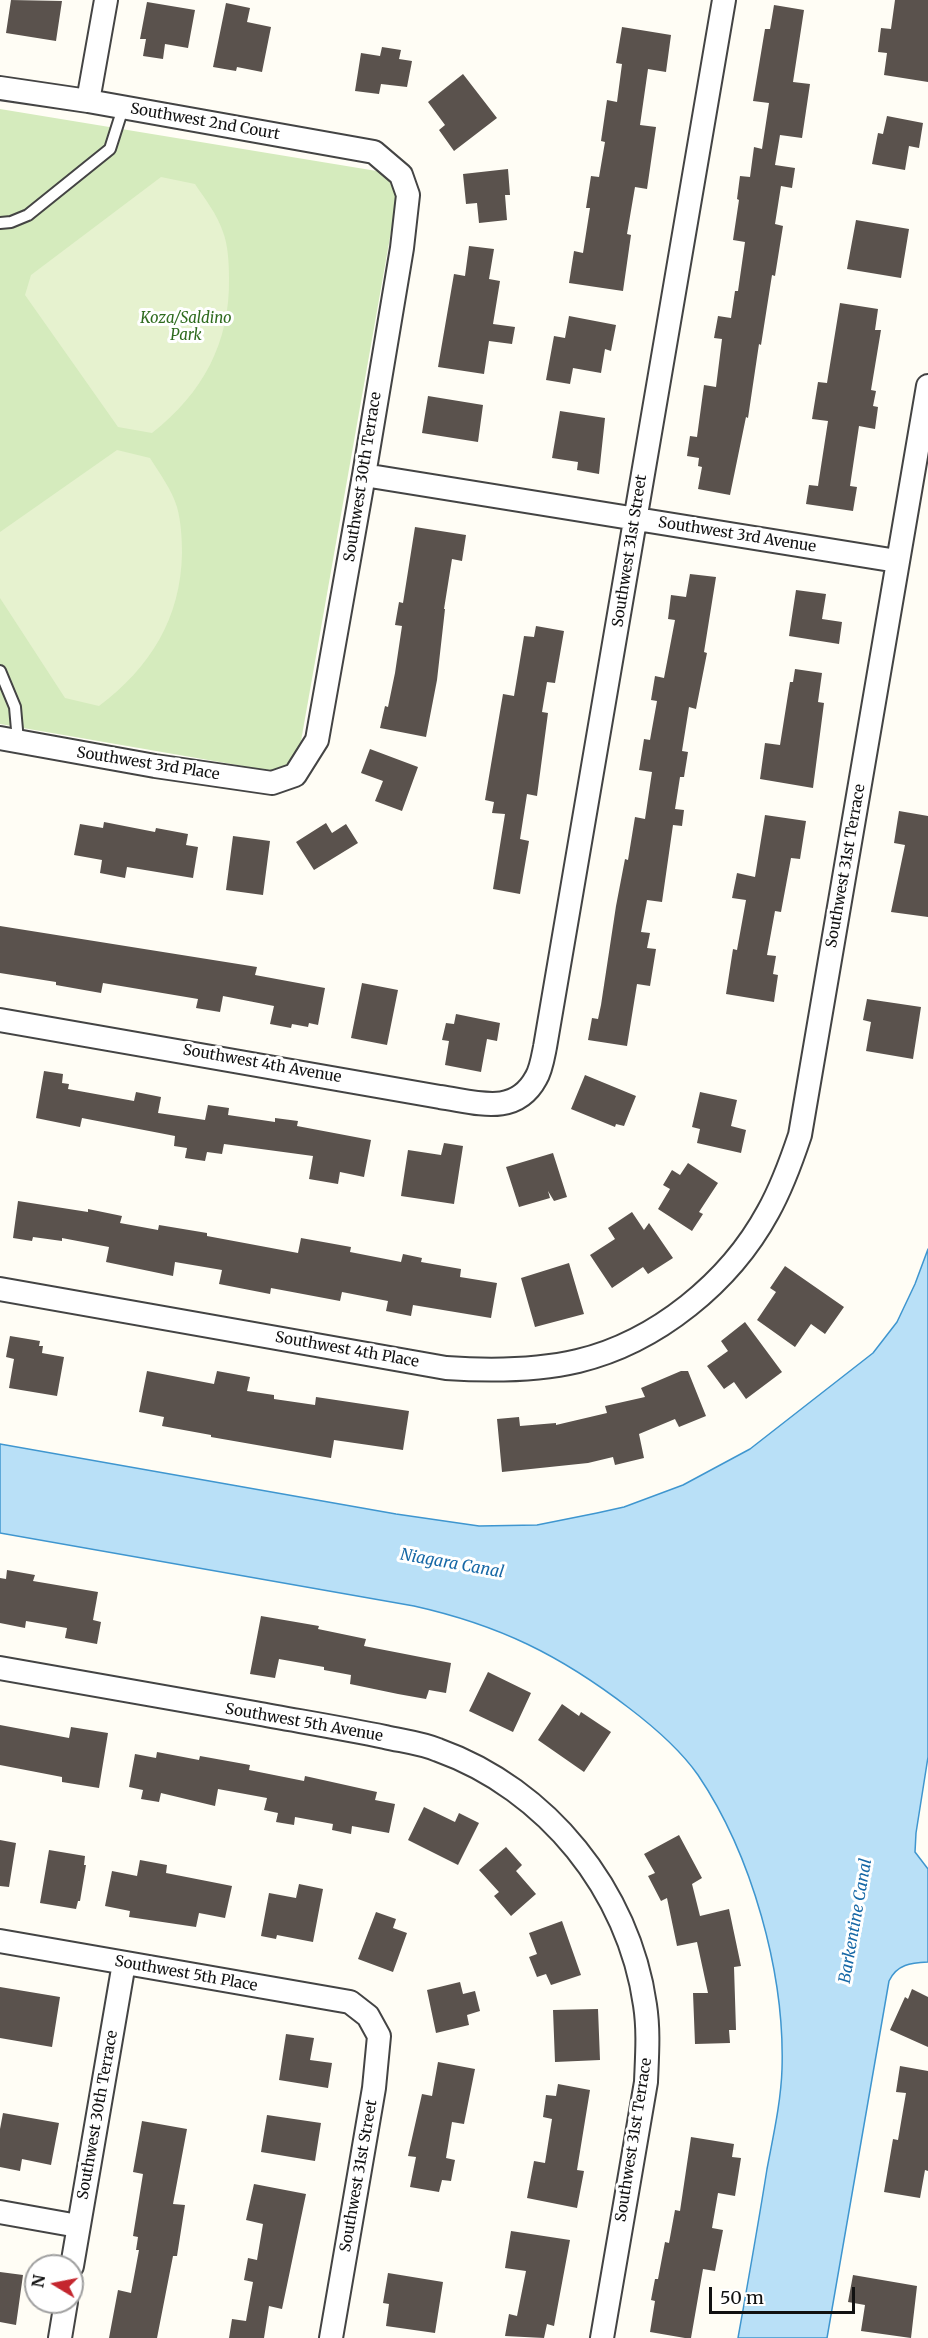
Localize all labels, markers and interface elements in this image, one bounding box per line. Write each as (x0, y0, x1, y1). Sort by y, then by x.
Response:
street label: Southwest 2nd Court (129, 100, 281, 144)
park label: Koza/Saldino Park (140, 310, 232, 345)
street label: Southwest 30th Terrace (341, 391, 385, 563)
street label: Southwest 31st Street (609, 473, 651, 629)
street label: Southwest 3rd Avenue (657, 514, 817, 556)
street label: Southwest 3rd Place (75, 744, 221, 784)
street label: Southwest 31st Terrace (823, 783, 869, 949)
street label: Southwest 4th Avenue (181, 1041, 343, 1087)
street label: Southwest 4th Place (274, 1329, 420, 1371)
water label: Niagara Canal (399, 1545, 505, 1583)
street label: Southwest 5th Avenue (224, 1700, 384, 1746)
water label: Barkentine Canal (836, 1857, 876, 1985)
street label: Southwest 5th Place (113, 1953, 259, 1995)
street label: Southwest 30th Terrace (74, 2029, 122, 2201)
street label: Southwest 31st Terrace (612, 2057, 656, 2223)
street label: Southwest 31st Street (337, 2099, 381, 2253)
north arrow (24, 2254, 84, 2314)
text: N (27, 2273, 49, 2289)
scale bar (712, 2275, 858, 2313)
text: 50 m (720, 2286, 764, 2309)

